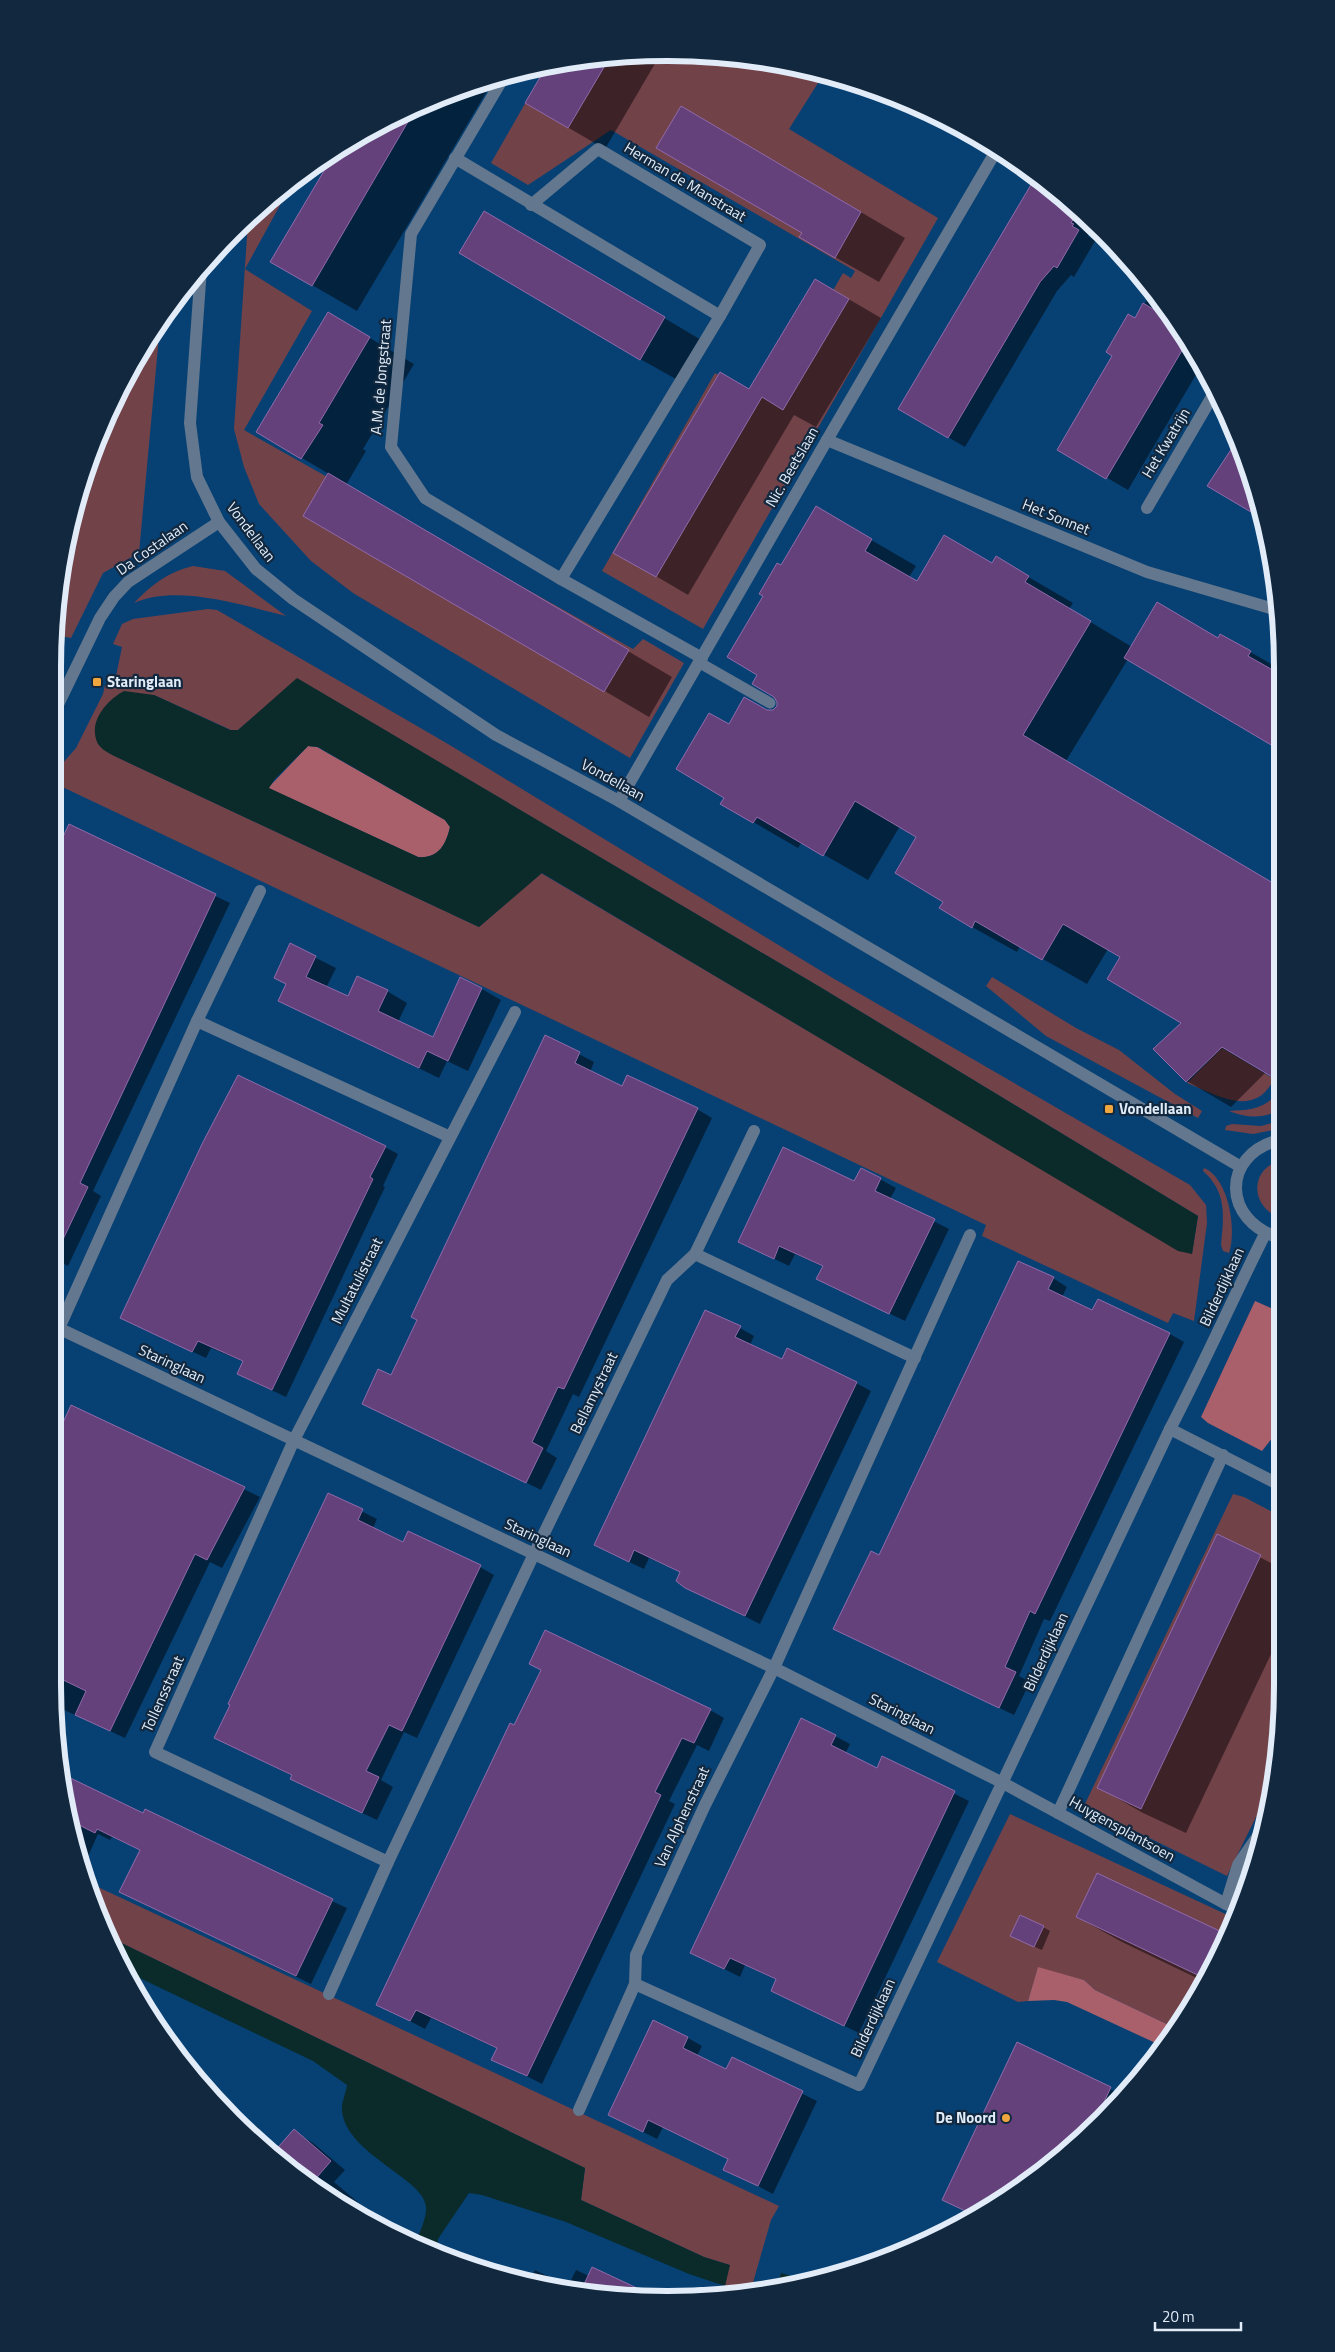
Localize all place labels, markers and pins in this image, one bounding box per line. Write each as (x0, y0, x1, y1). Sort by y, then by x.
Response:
place label: Staringlaan (107, 670, 182, 693)
marker: Staringlaan (91, 676, 103, 688)
place label: Vondellaan (1119, 1097, 1192, 1120)
marker: Vondellaan (1103, 1103, 1115, 1115)
place label: De Noord (935, 2106, 996, 2129)
marker: De Noord (1000, 2112, 1012, 2124)

